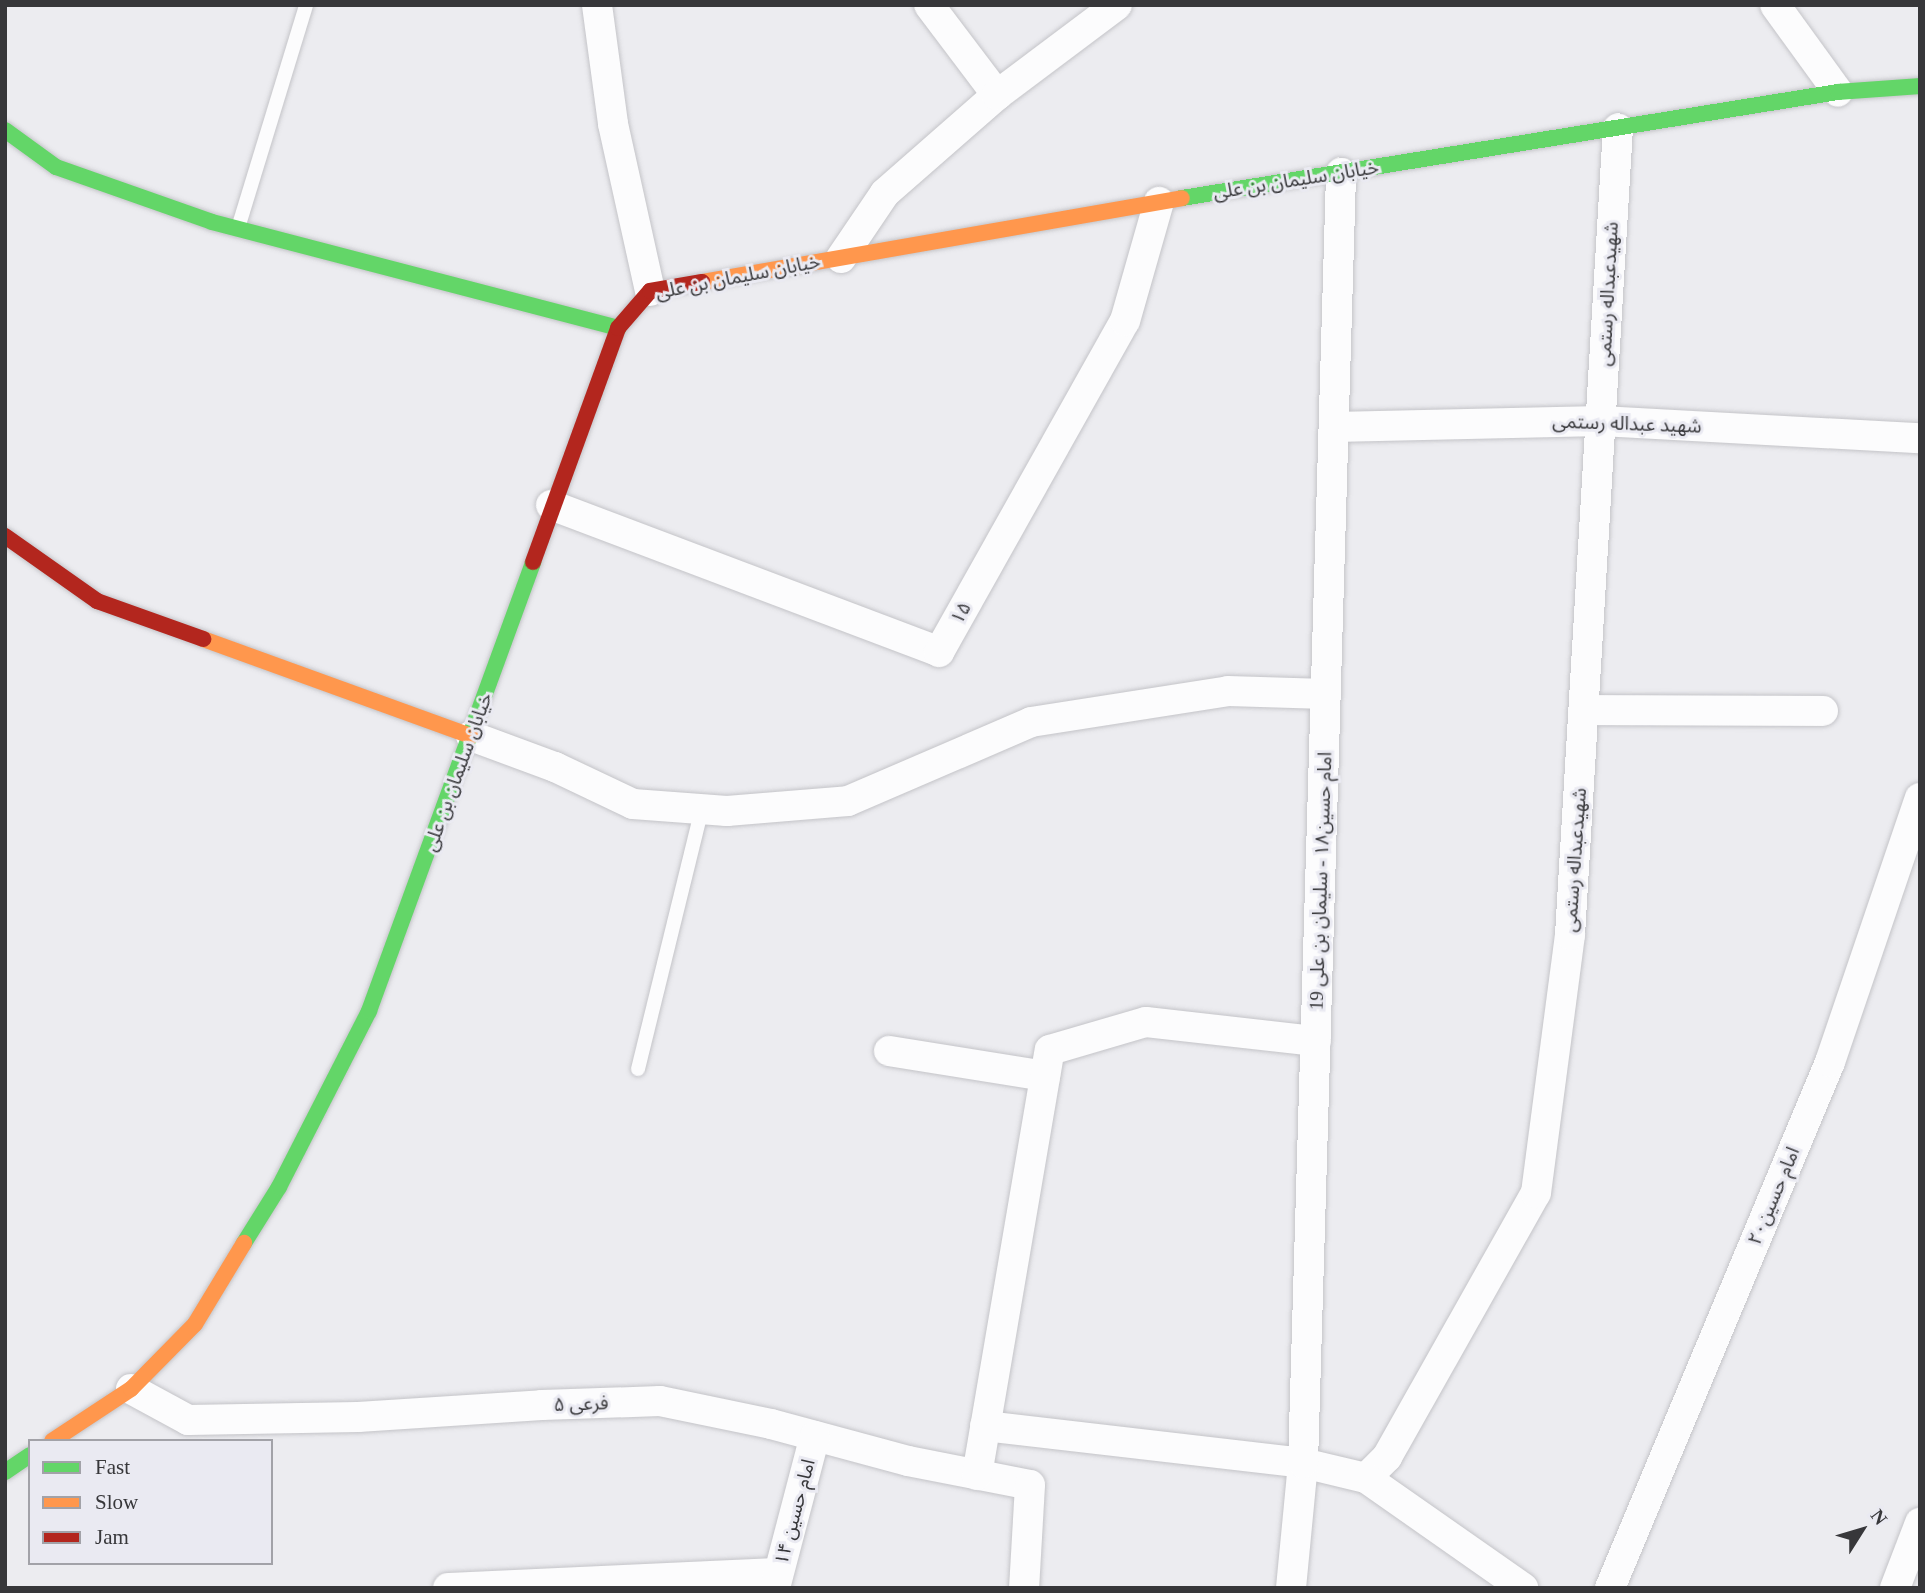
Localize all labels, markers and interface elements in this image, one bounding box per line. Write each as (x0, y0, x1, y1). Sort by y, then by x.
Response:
street label: خیابان سلیمان بن علی (1212, 156, 1380, 204)
street label: شهیدعبداله رستمی (1593, 221, 1623, 367)
street label: خیابان سلیمان بن علی (654, 250, 822, 304)
street label: شهید عبداله رستمی (1552, 410, 1702, 438)
street label: ۱۵ (946, 598, 976, 628)
street label: خیابان سلیمان بن علی (419, 690, 497, 854)
street label: امام حسین۱۸ - سلیمان بن علی 19 (1305, 751, 1337, 1011)
street label: شهیدعبداله رستمی (1559, 787, 1591, 933)
street label: امام حسین۲۰ (1743, 1144, 1805, 1248)
street label: فرعی ۵ (553, 1392, 609, 1416)
legend (28, 1439, 273, 1565)
text: Fast (95, 1455, 130, 1479)
street label: امام حسین ۱۴ (770, 1457, 820, 1567)
text: Slow (95, 1490, 138, 1514)
north arrow (1827, 1495, 1897, 1565)
text: N (1867, 1505, 1892, 1529)
text: Jam (95, 1525, 129, 1549)

